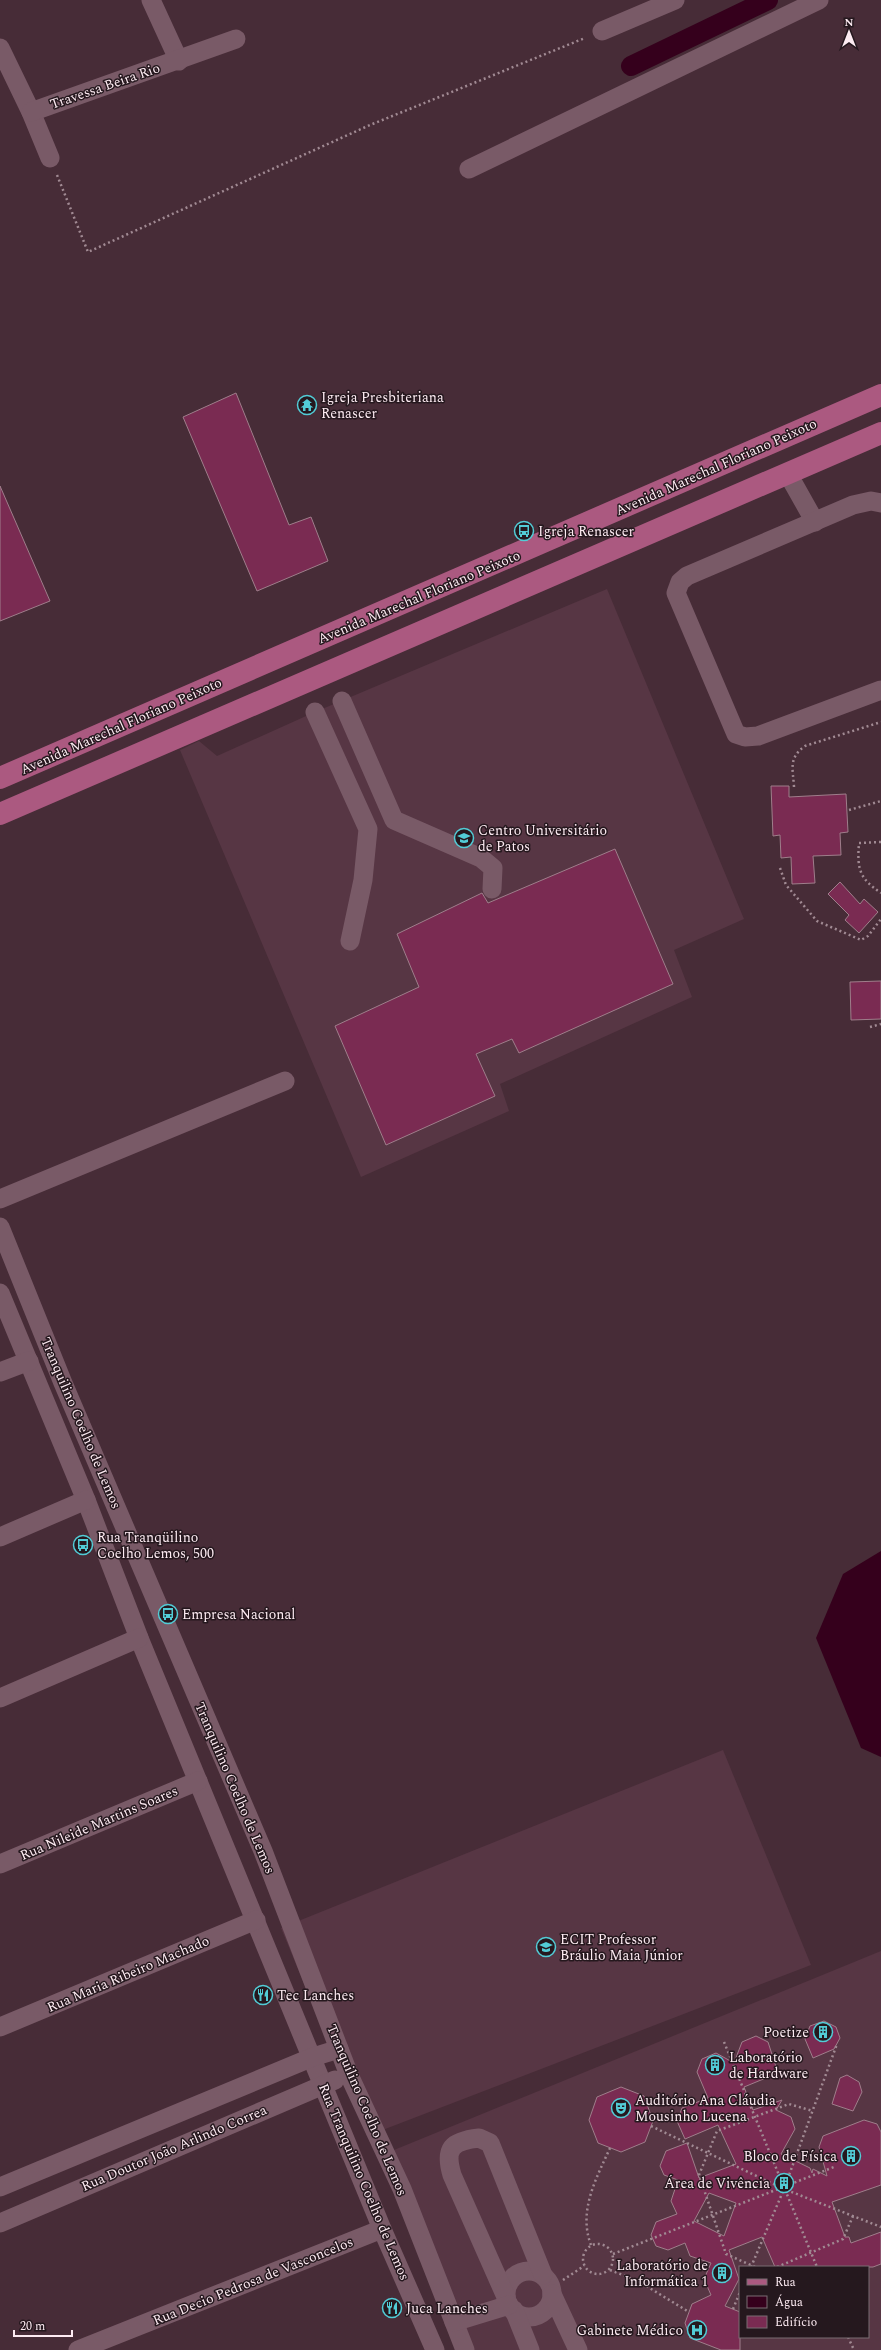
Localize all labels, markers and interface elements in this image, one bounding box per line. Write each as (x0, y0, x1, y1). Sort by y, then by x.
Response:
north arrow (829, 12, 869, 52)
text: N (845, 14, 854, 31)
street label: Travessa Beira Rio (47, 57, 163, 115)
place label: Igreja Presbiteriana Renascer (321, 387, 444, 424)
temple icon: Igreja Presbiteriana Renascer (296, 394, 318, 416)
street label: Avenida Marechal Floriano Peixoto (612, 413, 820, 521)
bus stop icon: Igreja Renascer (513, 520, 535, 542)
place label: Igreja Renascer (538, 521, 635, 542)
street label: Avenida Marechal Floriano Peixoto (314, 545, 524, 649)
street label: Avenida Marechal Floriano Peixoto (17, 672, 225, 780)
place label: Centro Universitário de Patos (478, 820, 607, 857)
school or university icon: Centro Universitário de Patos (453, 827, 475, 849)
street label: Tranquilino Coelho de Lemos (35, 1334, 127, 1512)
place label: Rua Tranqüilino Coelho Lemos, 500 (97, 1527, 214, 1564)
bus stop icon: Rua Tranqüilino Coelho Lemos, 500 (72, 1534, 94, 1556)
bus stop icon: Empresa Nacional (157, 1603, 179, 1625)
place label: Empresa Nacional (182, 1604, 295, 1625)
street label: Tranquilino Coelho de Lemos (189, 1699, 281, 1877)
street label: Rua Nileide Martins Soares (17, 1780, 181, 1866)
place label: ECIT Professor Bráulio Maia Júnior (560, 1929, 683, 1966)
street label: Rua Maria Ribeiro Machado (44, 1930, 212, 2018)
school or university icon: ECIT Professor Bráulio Maia Júnior (535, 1936, 557, 1958)
restaurant icon: Tec Lanches (252, 1984, 274, 2006)
place label: Tec Lanches (277, 1985, 354, 2006)
street label: Tranquilino Coelho de Lemos (321, 2021, 413, 2199)
building icon: Poetize (812, 2021, 834, 2043)
place label: Poetize (763, 2022, 809, 2043)
place label: Laboratório de Hardware (729, 2047, 809, 2084)
building icon: Laboratório de Hardware (704, 2054, 726, 2076)
street label: Rua Tranquilino Coelho de Lemos (313, 2080, 415, 2284)
place label: Auditório Ana Cláudia Mousinho Lucena (635, 2090, 776, 2127)
theatre icon: Auditório Ana Cláudia Mousinho Lucena (610, 2097, 632, 2119)
street label: Rua Doutor João Arlindo Correa (78, 2099, 270, 2197)
building icon: Bloco de Física (840, 2145, 862, 2167)
place label: Bloco de Física (743, 2146, 837, 2167)
building icon: Área de Vivência (773, 2172, 795, 2194)
place label: Área de Vivência (664, 2173, 770, 2194)
street label: Rua Decio Pedrosa de Vasconcelos (150, 2231, 356, 2331)
place label: Laboratório de Informática 1 (616, 2255, 708, 2292)
building icon: Laboratório de Informática 1 (711, 2262, 733, 2284)
legend (739, 2266, 869, 2338)
text: Rua (775, 2273, 796, 2292)
text: Água (775, 2293, 803, 2312)
restaurant icon: Juca Lanches (381, 2297, 403, 2319)
place label: Juca Lanches (406, 2298, 488, 2319)
scale bar (14, 2312, 72, 2338)
text: Edifício (775, 2313, 817, 2332)
text: 20 m (20, 2317, 45, 2336)
hospital icon: Gabinete Médico (686, 2319, 708, 2341)
place label: Gabinete Médico (576, 2320, 683, 2341)

